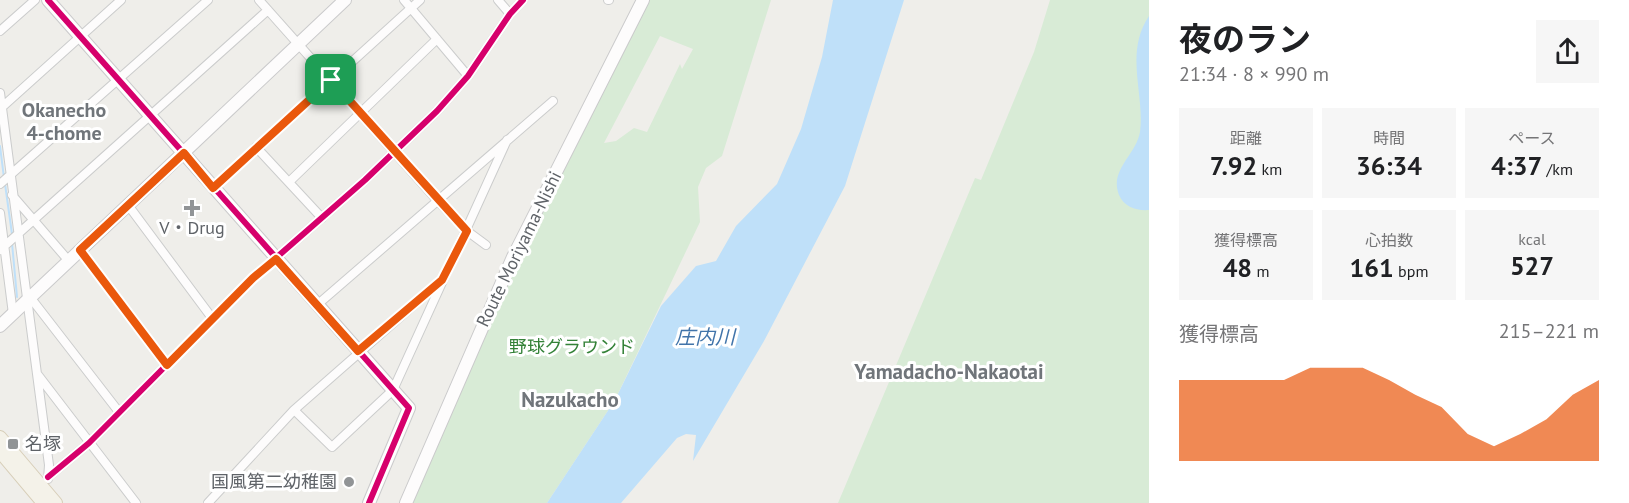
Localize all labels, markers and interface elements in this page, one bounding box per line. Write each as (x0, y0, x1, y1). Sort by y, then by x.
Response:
text: 夜のラン (1179, 17, 1311, 60)
button: share (1536, 20, 1599, 83)
pin (305, 54, 356, 105)
text: 21:34 · 8 × 990 m (1179, 61, 1329, 87)
icon: arrive (314, 63, 347, 96)
district label: Okanecho 4-chome (22, 97, 106, 146)
text: 距離 (1230, 128, 1262, 148)
text: 時間 (1373, 128, 1405, 148)
text: ペース (1508, 128, 1556, 148)
text: 7.92 (1210, 149, 1257, 182)
text: 36:34 (1356, 149, 1422, 182)
text: 4:37 (1491, 149, 1542, 182)
text: km (1257, 159, 1282, 179)
text: /km (1542, 159, 1573, 179)
street label: Route Moriyama-Nishi (471, 167, 566, 330)
marker: V・Drug (185, 201, 199, 215)
place label: V・Drug (158, 216, 225, 239)
text: kcal (1518, 229, 1546, 249)
text: 獲得標高 (1214, 230, 1278, 250)
text: 心拍数 (1365, 230, 1413, 250)
text: 527 (1510, 249, 1554, 282)
text: 48 (1223, 251, 1252, 284)
text: 161 (1350, 251, 1394, 284)
text: m (1252, 261, 1269, 281)
text: bpm (1394, 261, 1428, 281)
text: 215–221 m (1499, 318, 1599, 344)
text: 獲得標高 (1179, 321, 1259, 347)
water label: 庄内川 (675, 324, 737, 350)
park label: 野球グラウンド (509, 335, 635, 358)
district label: Yamadacho-Nakaotai (853, 358, 1044, 385)
district label: Nazukacho (521, 386, 619, 413)
place label: 名塚 (25, 432, 61, 455)
marker: 名塚 (6, 437, 20, 451)
place label: 国風第二幼稚園 (211, 470, 337, 493)
marker: 国風第二幼稚園 (342, 475, 356, 489)

